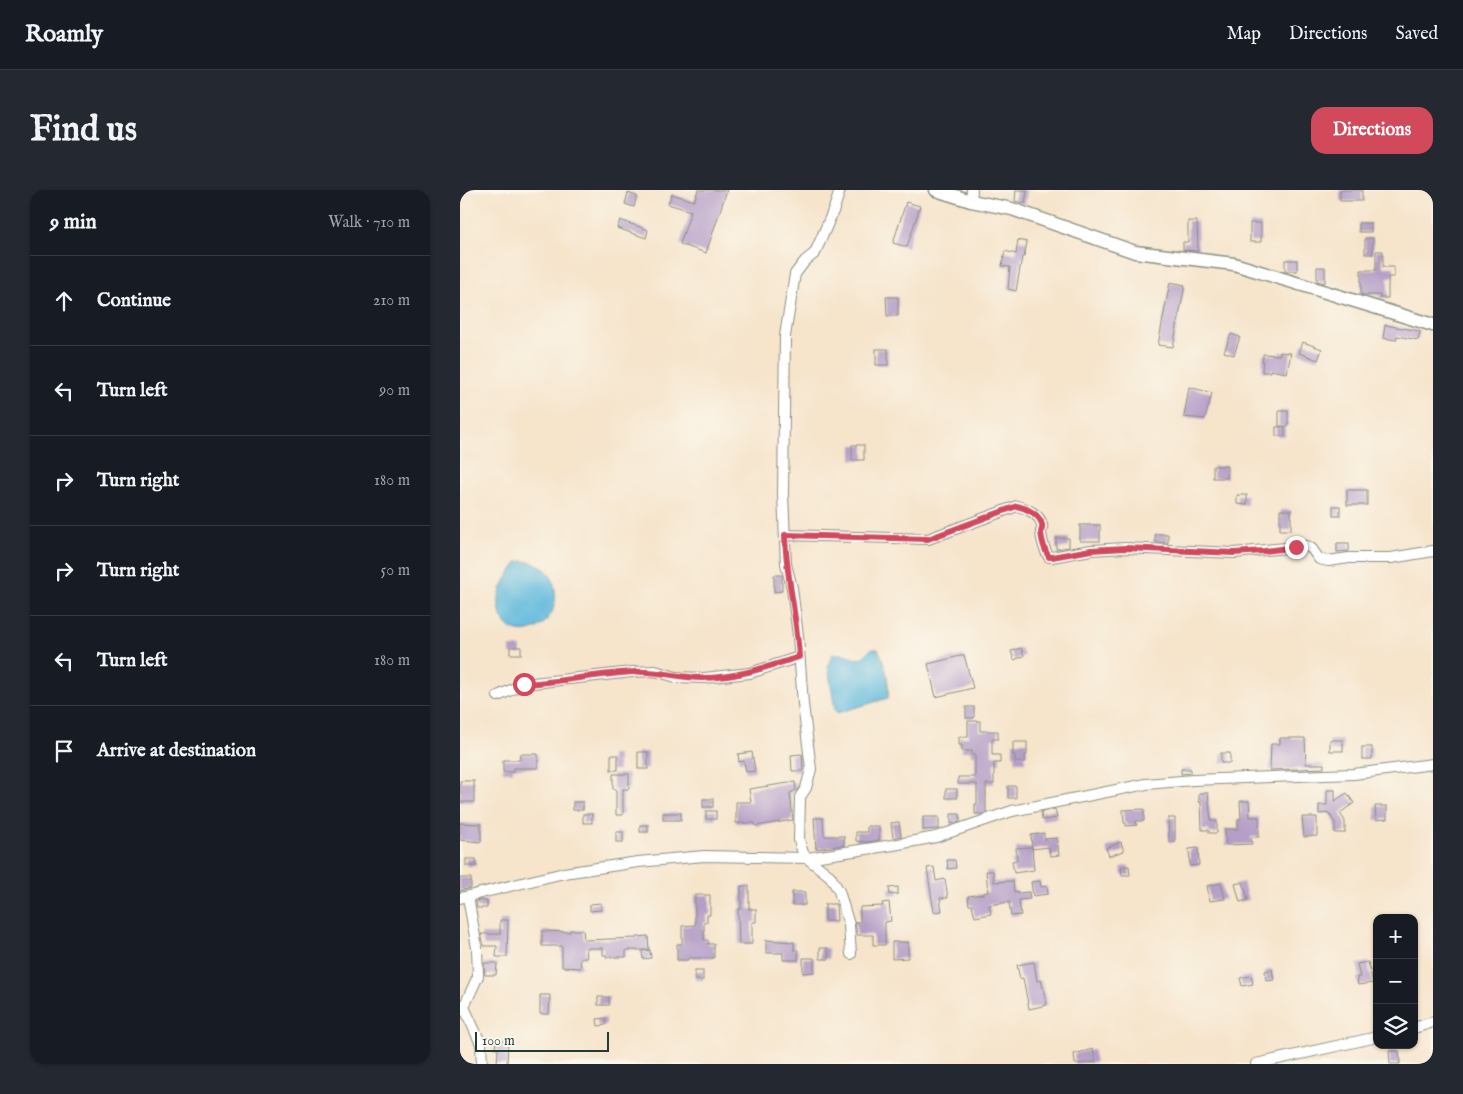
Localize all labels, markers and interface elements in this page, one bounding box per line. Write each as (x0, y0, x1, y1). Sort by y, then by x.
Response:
text: Roamly (25, 19, 103, 50)
text: Map (1227, 23, 1261, 46)
text: Directions (1289, 23, 1367, 46)
text: Saved (1395, 23, 1438, 46)
button: Directions (1311, 107, 1433, 154)
text: Find us (30, 108, 137, 153)
text: 9 min (50, 209, 97, 236)
text: Walk · 710 m (328, 213, 410, 233)
icon: ahead (50, 287, 78, 315)
text: Continue (97, 289, 171, 313)
text: 210 m (373, 291, 410, 311)
icon: left (50, 377, 78, 405)
text: Turn left (97, 379, 168, 403)
text: 90 m (379, 381, 410, 401)
icon: right (50, 467, 78, 495)
text: Turn right (97, 469, 179, 493)
text: 180 m (374, 471, 410, 491)
route end (1285, 536, 1308, 559)
icon: right (50, 557, 78, 585)
text: Turn right (97, 559, 179, 583)
text: 50 m (381, 561, 410, 581)
icon: left (50, 647, 78, 675)
text: Turn left (97, 649, 168, 673)
text: 180 m (374, 651, 410, 671)
route start (513, 673, 536, 696)
icon: arrive (50, 737, 78, 765)
text: Arrive at destination (97, 739, 256, 763)
map controls (1373, 914, 1418, 1049)
button: + (1373, 914, 1418, 959)
button: − (1373, 959, 1418, 1004)
button: layers (1373, 1004, 1418, 1049)
scale bar (475, 1029, 609, 1052)
text: 100 m (482, 1032, 515, 1050)

